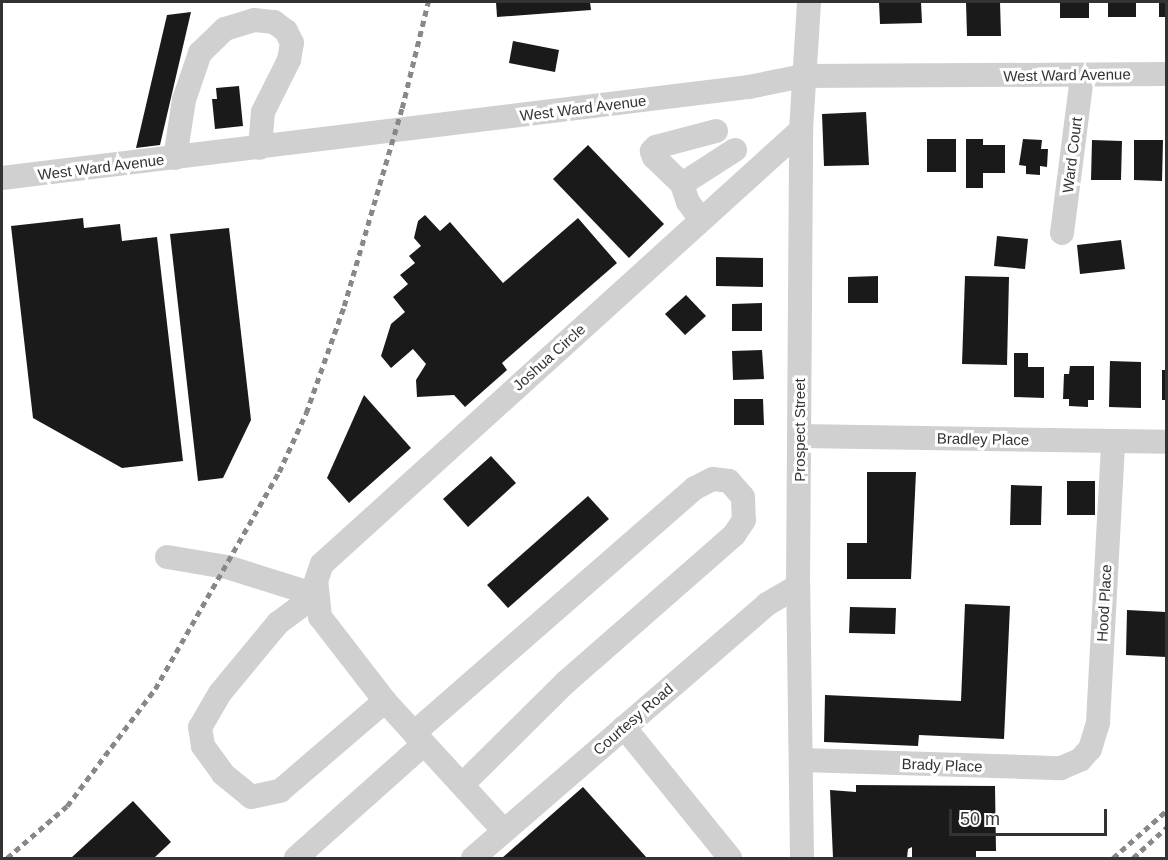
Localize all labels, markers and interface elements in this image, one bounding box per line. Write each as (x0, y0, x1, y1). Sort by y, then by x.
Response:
street label: West Ward Avenue (1003, 65, 1131, 85)
street label: West Ward Avenue (518, 91, 648, 125)
street label: Ward Court (1058, 116, 1086, 194)
street label: West Ward Avenue (36, 150, 166, 184)
street label: Joshua Circle (509, 320, 589, 394)
street label: Prospect Street (791, 378, 809, 482)
street label: Bradley Place (937, 429, 1029, 449)
street label: Hood Place (1093, 564, 1115, 642)
street label: Courtesy Road (589, 679, 677, 759)
street label: Brady Place (901, 755, 983, 775)
scale bar (952, 797, 1110, 835)
text: 50 m (960, 809, 1000, 829)

